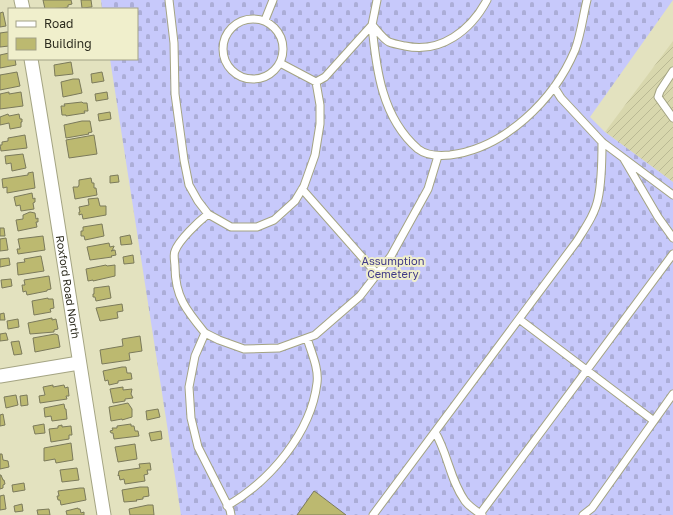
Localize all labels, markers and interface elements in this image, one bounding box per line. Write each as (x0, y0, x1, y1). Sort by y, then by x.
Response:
legend (8, 8, 138, 60)
text: Road (44, 16, 73, 31)
text: Building (44, 36, 92, 51)
street label: Roxford Road North (54, 234, 83, 340)
park label: Assumption Cemetery (362, 254, 424, 280)

